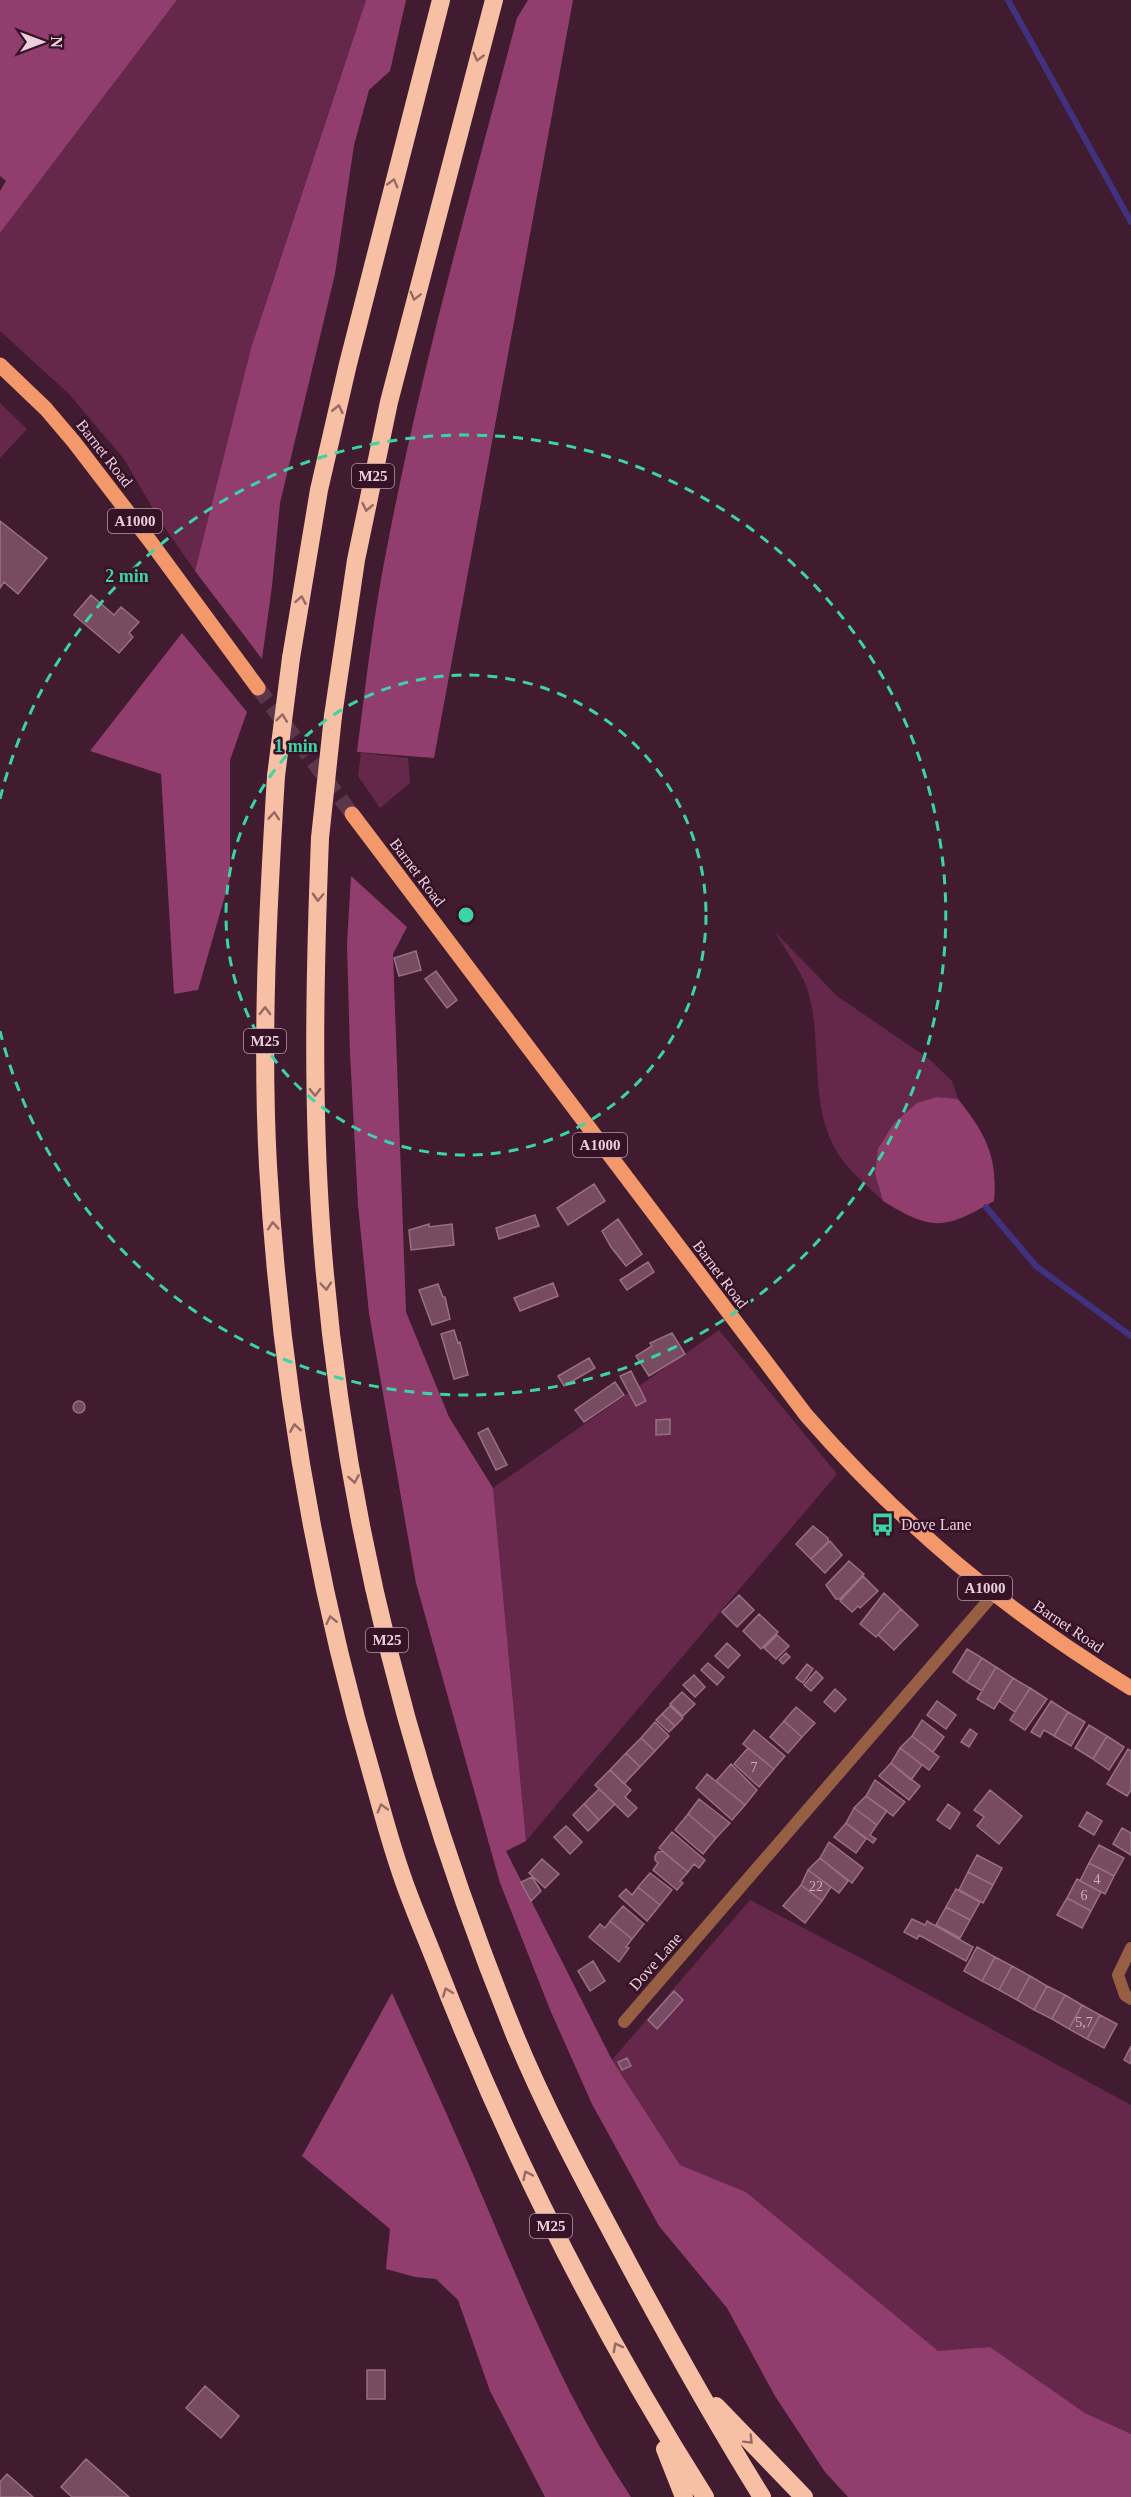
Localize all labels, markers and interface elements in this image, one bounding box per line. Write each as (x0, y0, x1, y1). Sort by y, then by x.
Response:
north arrow (12, 12, 72, 72)
text: N (48, 36, 65, 48)
one-way arrow (473, 51, 486, 61)
one-way arrow (386, 178, 399, 188)
one-way arrow (410, 291, 423, 301)
one-way arrow (330, 404, 343, 414)
street label: Barnet Road (73, 416, 136, 490)
road number: M25 (352, 464, 394, 488)
one-way arrow (361, 502, 374, 512)
road number: A1000 (108, 509, 162, 533)
text: 2 min (105, 566, 149, 586)
one-way arrow (294, 595, 306, 605)
one-way arrow (276, 714, 288, 723)
text: 1 min (274, 736, 318, 756)
one-way arrow (267, 811, 280, 820)
street label: Barnet Road (387, 835, 449, 910)
one-way arrow (311, 892, 324, 901)
centre of rings (456, 905, 476, 925)
one-way arrow (259, 1006, 271, 1015)
road number: M25 (244, 1029, 286, 1053)
one-way arrow (309, 1087, 321, 1096)
road number: A1000 (573, 1133, 627, 1157)
one-way arrow (267, 1222, 280, 1231)
street label: Barnet Road (690, 1237, 752, 1312)
one-way arrow (319, 1282, 332, 1291)
one-way arrow (290, 1424, 302, 1433)
one-way arrow (347, 1474, 360, 1484)
bus stop icon: Dove Lane (870, 1511, 896, 1537)
place label: Dove Lane (901, 1516, 972, 1533)
road number: A1000 (958, 1576, 1012, 1600)
street label: Barnet Road (1031, 1597, 1107, 1656)
one-way arrow (326, 1615, 339, 1625)
road number: M25 (366, 1628, 408, 1652)
house number: 7 (751, 1760, 758, 1775)
one-way arrow (376, 1803, 389, 1813)
house number: 4 (1094, 1872, 1101, 1887)
house number: 22 (809, 1879, 823, 1894)
house number: 6 (1081, 1888, 1088, 1903)
street label: Dove Lane (626, 1929, 685, 1994)
one-way arrow (442, 1987, 454, 1998)
house number: 5,7 (1075, 2015, 1093, 2030)
one-way arrow (522, 2170, 534, 2181)
road number: M25 (530, 2214, 572, 2238)
one-way arrow (613, 2343, 624, 2354)
one-way arrow (742, 2433, 753, 2444)

